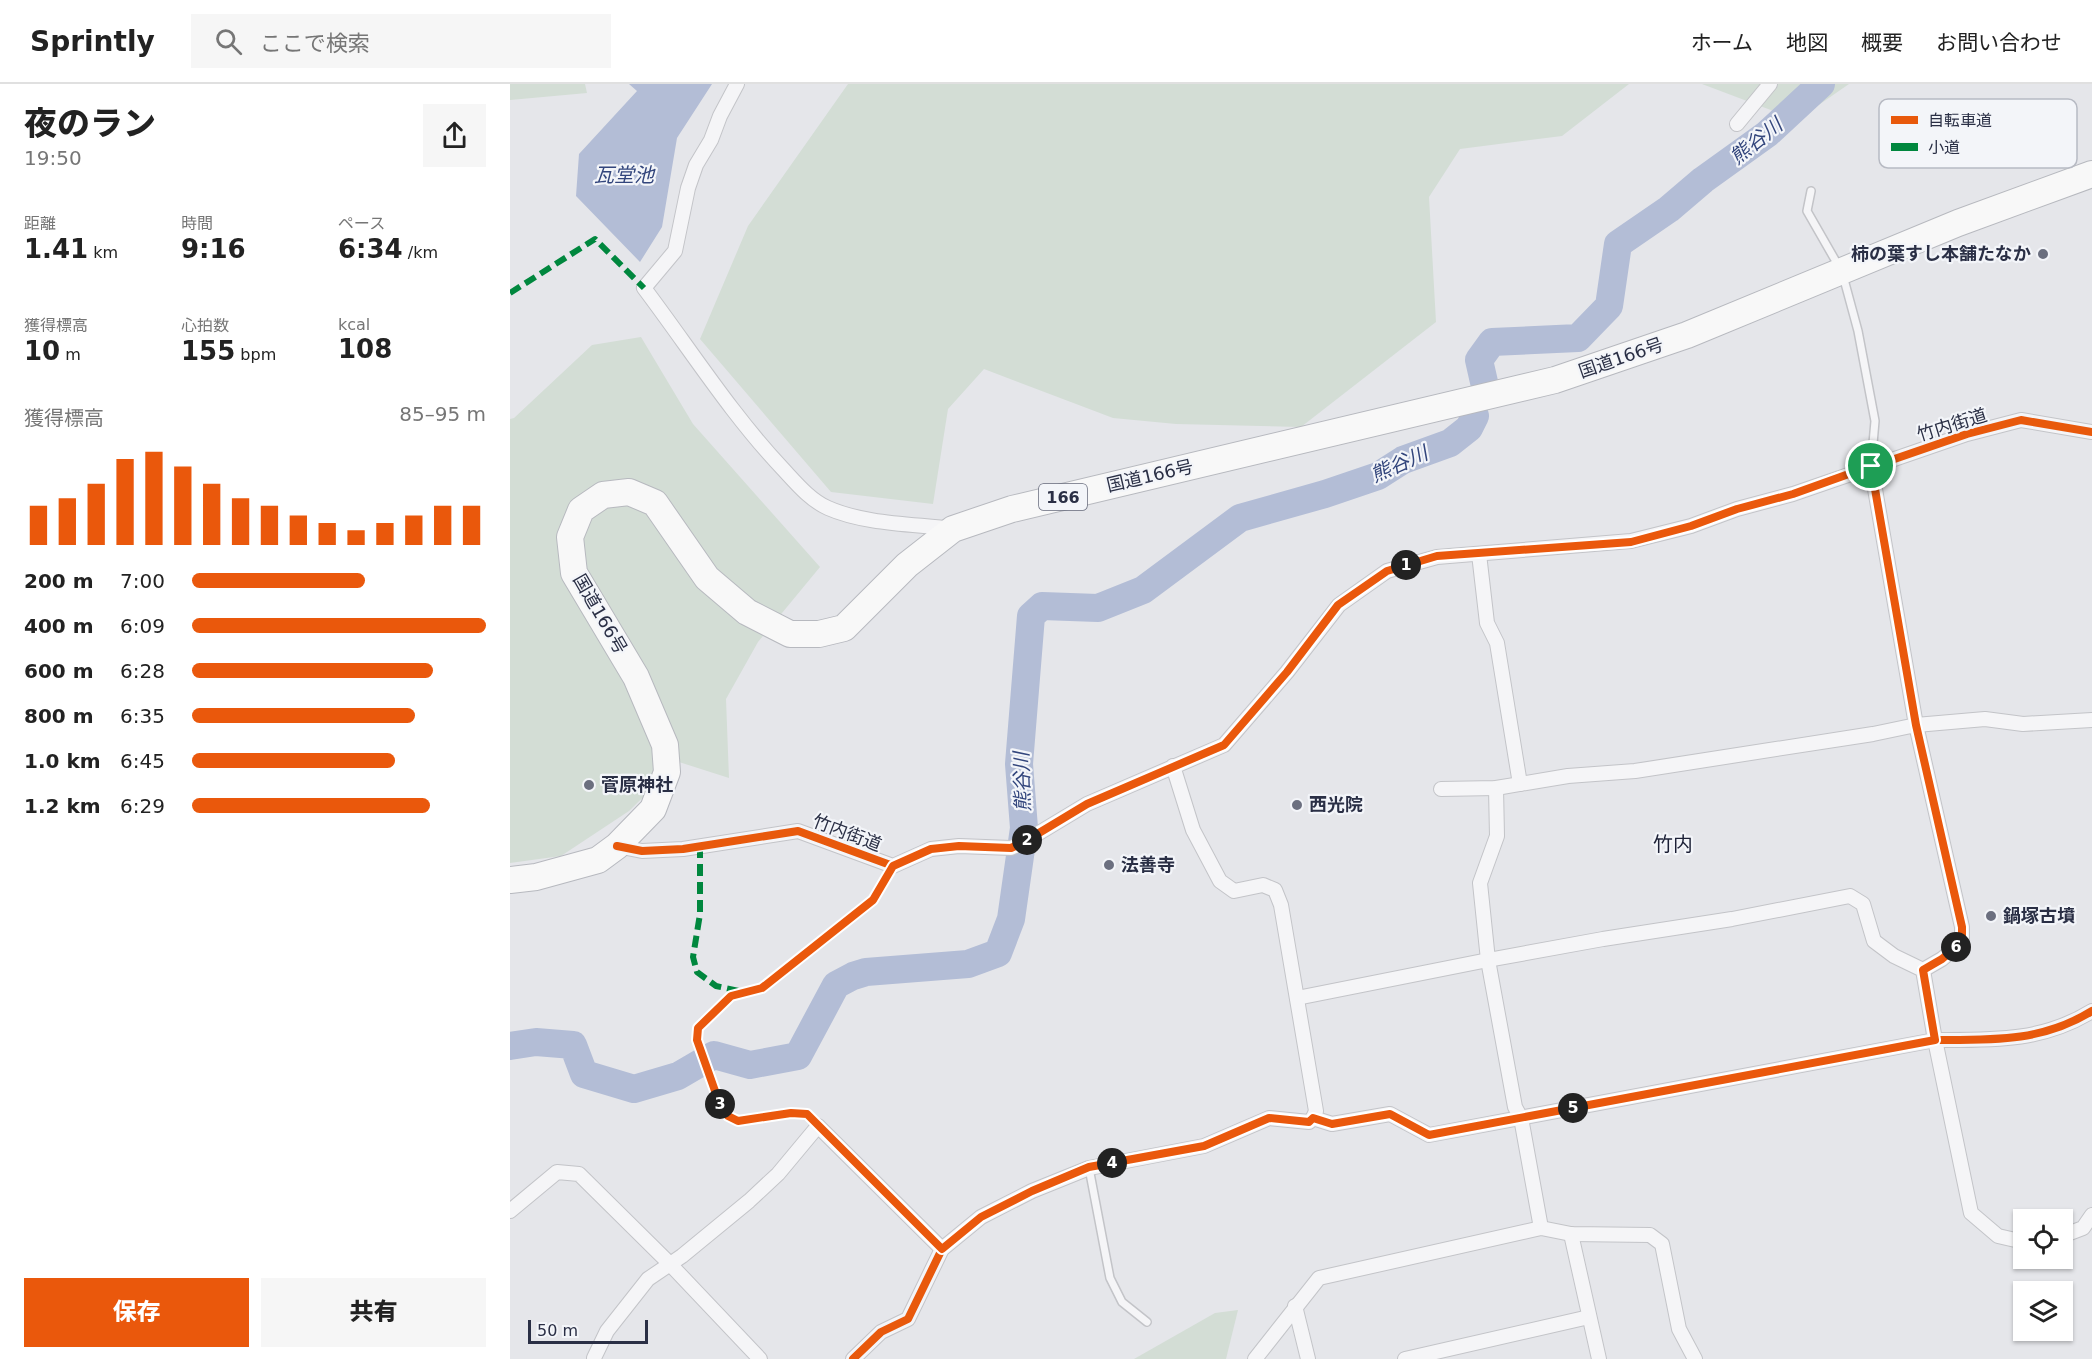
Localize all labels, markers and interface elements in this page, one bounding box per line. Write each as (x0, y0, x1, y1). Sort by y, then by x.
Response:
search box (191, 14, 611, 68)
text: Sprintly (30, 25, 155, 58)
icon: search (212, 25, 245, 58)
text: ここで検索 (260, 31, 370, 56)
text: ホーム (1691, 31, 1753, 55)
text: 地図 (1786, 31, 1828, 55)
text: 概要 (1861, 31, 1903, 55)
text: お問い合わせ (1936, 31, 2062, 55)
legend (1879, 99, 2077, 168)
text: 夜のラン (24, 104, 156, 143)
button: share (423, 104, 486, 167)
text: 自転車道 (1928, 111, 1992, 130)
water label: 熊谷川 (1725, 112, 1788, 169)
text: 小道 (1928, 138, 1960, 157)
text: 19:50 (24, 146, 82, 170)
water label: 瓦堂池 (594, 163, 656, 187)
text: 距離 (24, 214, 56, 233)
text: 時間 (181, 214, 213, 233)
text: ペース (338, 214, 385, 233)
text: 1.41 (24, 234, 88, 264)
text: 9:16 (181, 234, 246, 264)
text: 6:34 (338, 234, 403, 264)
text: km (88, 243, 118, 262)
text: /km (403, 243, 438, 262)
place label: 柿の葉すし本舗たなか (1851, 243, 2031, 264)
marker: 柿の葉すし本舗たなか (2036, 247, 2050, 261)
text: kcal (338, 315, 370, 334)
text: 獲得標高 (24, 316, 88, 335)
text: 心拍数 (181, 316, 229, 335)
street label: 国道166号 (1576, 333, 1666, 382)
text: 108 (338, 334, 392, 364)
text: 10 (24, 336, 60, 366)
text: 155 (181, 336, 235, 366)
text: m (60, 345, 81, 364)
text: bpm (235, 345, 276, 364)
text: 85–95 m (399, 402, 486, 426)
street label: 竹内街道 (1914, 404, 1989, 445)
text: 獲得標高 (24, 406, 104, 430)
water label: 熊谷川 (1367, 440, 1433, 487)
pin (1845, 440, 1896, 491)
icon: arrive (1854, 449, 1887, 482)
street label: 国道166号 (1104, 455, 1195, 496)
road number: 166 (1039, 484, 1087, 510)
pin: 1 (1391, 550, 1421, 580)
text: 1 (1400, 555, 1412, 574)
text: 200 m (24, 569, 94, 593)
text: 7:00 (120, 569, 165, 593)
street label: 国道166号 (569, 570, 632, 657)
text: 400 m (24, 614, 94, 638)
text: 6:09 (120, 614, 165, 638)
text: 600 m (24, 659, 94, 683)
text: 6:28 (120, 659, 165, 683)
text: 800 m (24, 704, 94, 728)
text: 6:35 (120, 704, 165, 728)
text: 1.0 km (24, 749, 101, 773)
text: 6:45 (120, 749, 165, 773)
water label: 熊谷川 (1009, 750, 1035, 812)
place label: 菅原神社 (601, 774, 673, 795)
marker: 菅原神社 (582, 778, 596, 792)
text: 1.2 km (24, 794, 101, 818)
text: 6:29 (120, 794, 165, 818)
place label: 西光院 (1309, 794, 1363, 815)
marker: 西光院 (1290, 798, 1304, 812)
street label: 竹内街道 (810, 810, 885, 855)
pin: 2 (1012, 825, 1042, 855)
text: 2 (1021, 830, 1033, 849)
district label: 竹内 (1653, 832, 1693, 856)
place label: 法善寺 (1121, 854, 1175, 875)
marker: 法善寺 (1102, 858, 1116, 872)
place label: 鍋塚古墳 (2003, 905, 2075, 926)
marker: 鍋塚古墳 (1984, 909, 1998, 923)
pin: 6 (1941, 932, 1971, 962)
text: 6 (1950, 937, 1962, 956)
pin: 3 (705, 1089, 735, 1119)
pin: 5 (1558, 1093, 1588, 1123)
text: 3 (714, 1094, 726, 1113)
text: 5 (1567, 1098, 1579, 1117)
pin: 4 (1097, 1148, 1127, 1178)
text: 4 (1106, 1153, 1118, 1172)
map controls (2013, 1209, 2073, 1341)
button: locate (2013, 1209, 2073, 1269)
button: 保存 (24, 1278, 249, 1347)
button: 共有 (261, 1278, 486, 1347)
button: layers (2013, 1281, 2073, 1341)
scale bar (528, 1317, 648, 1344)
text: 50 m (537, 1321, 578, 1340)

